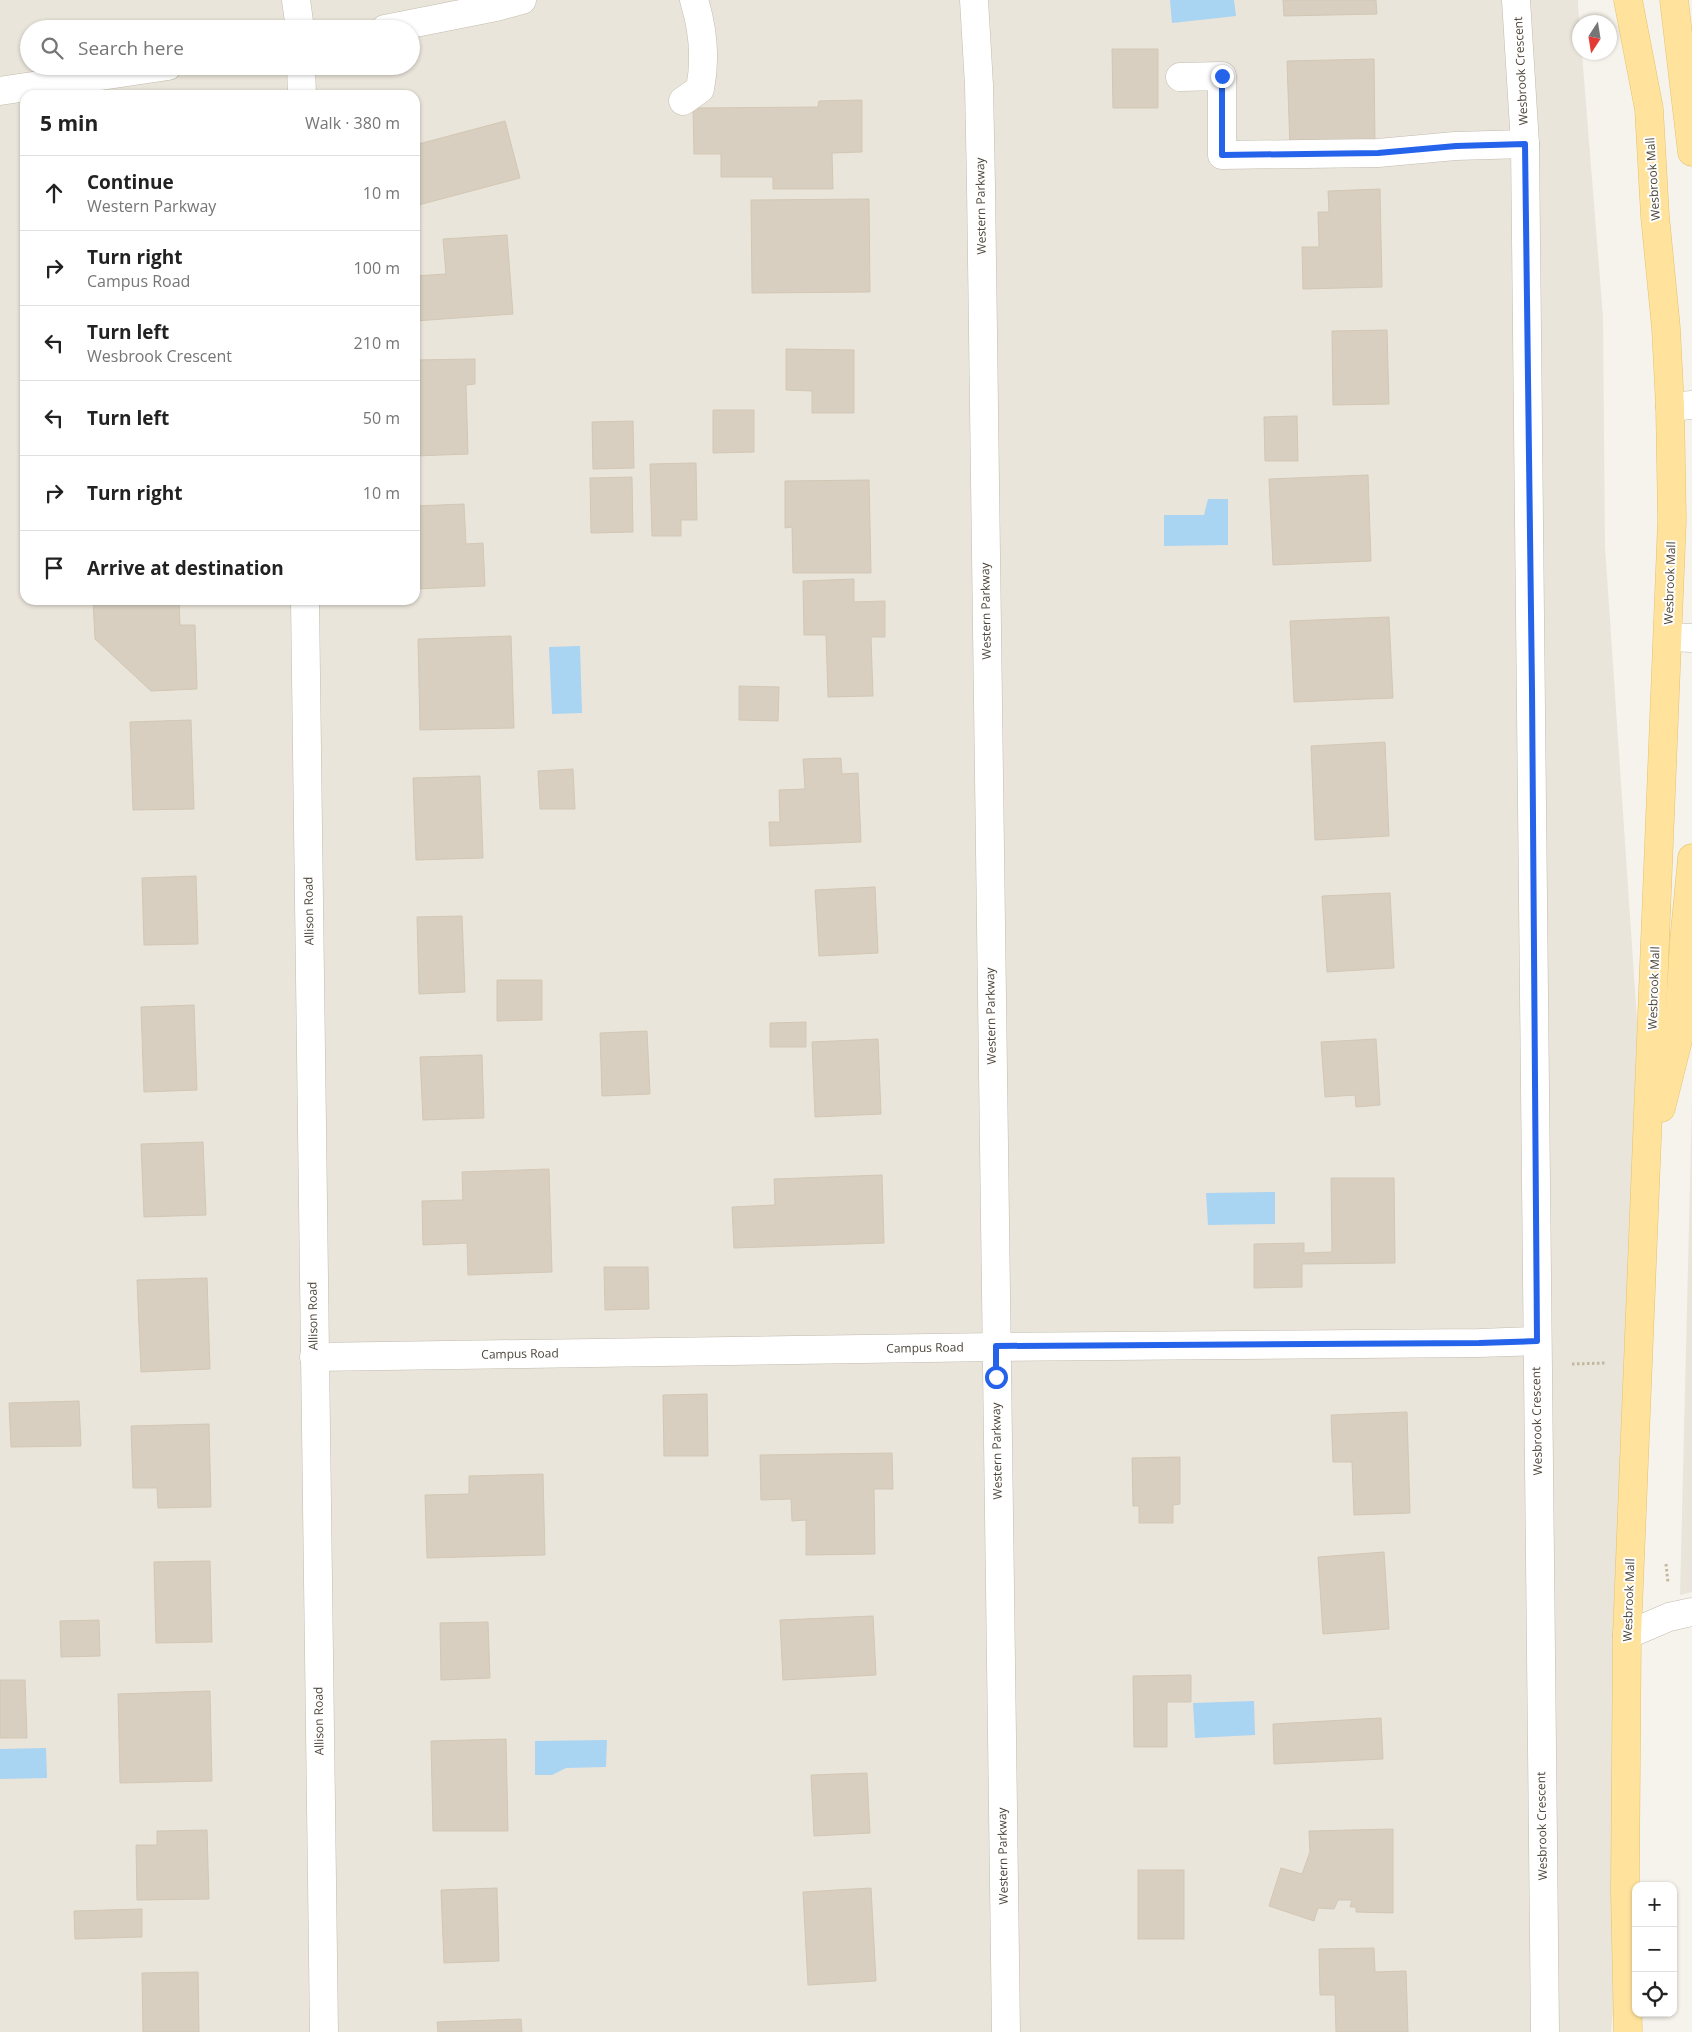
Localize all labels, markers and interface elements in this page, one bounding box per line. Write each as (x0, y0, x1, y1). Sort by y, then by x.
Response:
north arrow (1572, 15, 1617, 60)
street label: Wesbrook Crescent (1509, 16, 1532, 126)
search box (20, 20, 420, 75)
icon: search (38, 34, 66, 62)
text: Search here (78, 35, 184, 61)
route end (1211, 65, 1234, 88)
text: 5 min (40, 109, 98, 137)
text: Walk · 380 m (305, 112, 400, 134)
street label: Wesbrook Mall (1641, 137, 1664, 221)
street label: Western Parkway (971, 156, 990, 255)
text: Continue (87, 169, 174, 195)
icon: ahead (40, 179, 68, 207)
text: 10 m (363, 182, 400, 204)
text: Western Parkway (87, 195, 216, 217)
text: Turn right (87, 244, 182, 270)
icon: right (40, 254, 68, 282)
text: 100 m (354, 257, 400, 279)
text: Campus Road (87, 270, 190, 292)
text: Turn left (87, 319, 169, 345)
icon: left (40, 329, 68, 357)
text: 210 m (354, 332, 400, 354)
text: Wesbrook Crescent (87, 345, 232, 367)
icon: left (40, 404, 68, 432)
text: Turn left (87, 405, 169, 431)
text: 50 m (363, 407, 400, 429)
icon: right (40, 479, 68, 507)
text: Turn right (87, 480, 182, 506)
text: 10 m (363, 482, 400, 504)
street label: Wesbrook Mall (1660, 541, 1679, 625)
icon: arrive (40, 554, 68, 582)
text: Arrive at destination (87, 555, 284, 581)
street label: Western Parkway (976, 561, 995, 660)
street label: Allison Road (299, 876, 318, 946)
street label: Wesbrook Mall (1644, 946, 1663, 1030)
street label: Western Parkway (981, 966, 1000, 1065)
street label: Allison Road (303, 1281, 322, 1351)
street label: Campus Road (886, 1338, 964, 1357)
street label: Campus Road (481, 1344, 559, 1363)
route start (985, 1366, 1008, 1389)
street label: Wesbrook Crescent (1527, 1367, 1546, 1475)
street label: Western Parkway (987, 1401, 1006, 1500)
street label: Wesbrook Mall (1619, 1558, 1638, 1642)
street label: Allison Road (309, 1686, 328, 1756)
street label: Wesbrook Crescent (1532, 1772, 1551, 1880)
street label: Western Parkway (993, 1806, 1012, 1905)
map controls (1632, 1882, 1677, 2017)
button: + (1632, 1882, 1677, 1927)
button: − (1632, 1927, 1677, 1972)
button: locate (1632, 1972, 1677, 2017)

